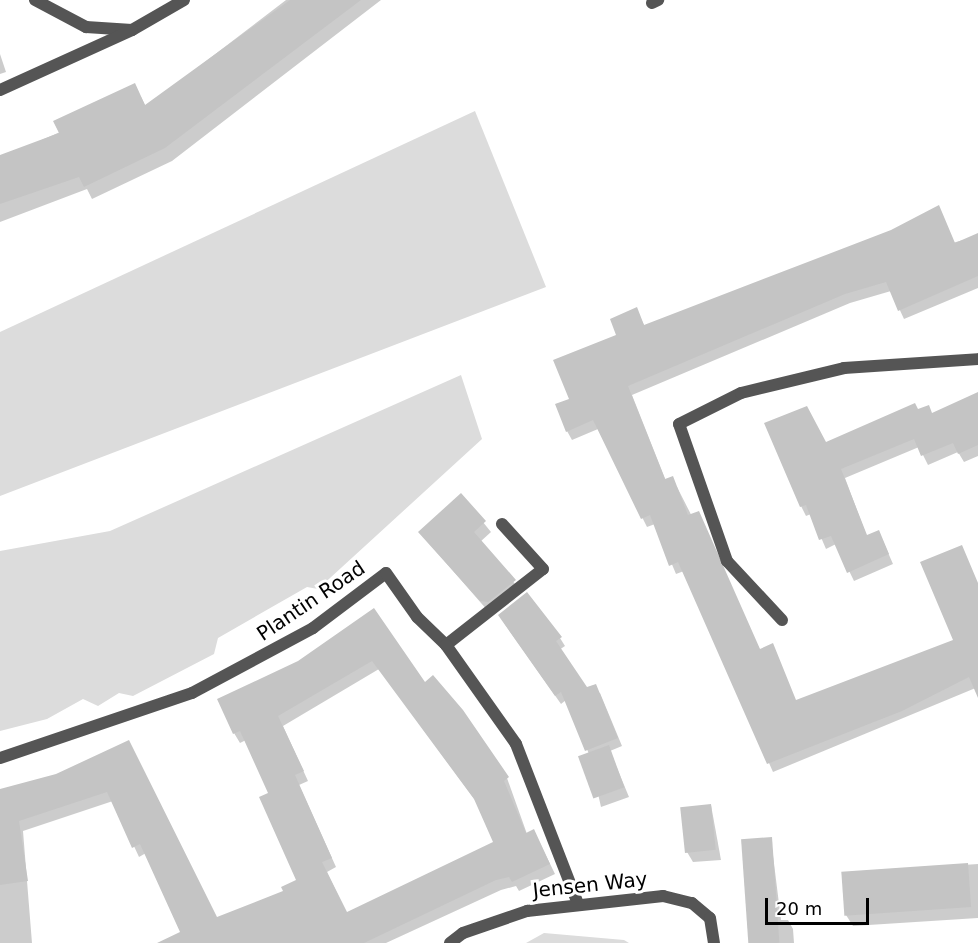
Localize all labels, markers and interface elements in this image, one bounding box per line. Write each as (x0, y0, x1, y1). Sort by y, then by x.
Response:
street label: Plantin Road (252, 556, 370, 646)
street label: Jensen Way (531, 867, 649, 903)
scale bar (768, 886, 872, 924)
text: 20 m (776, 898, 822, 919)

